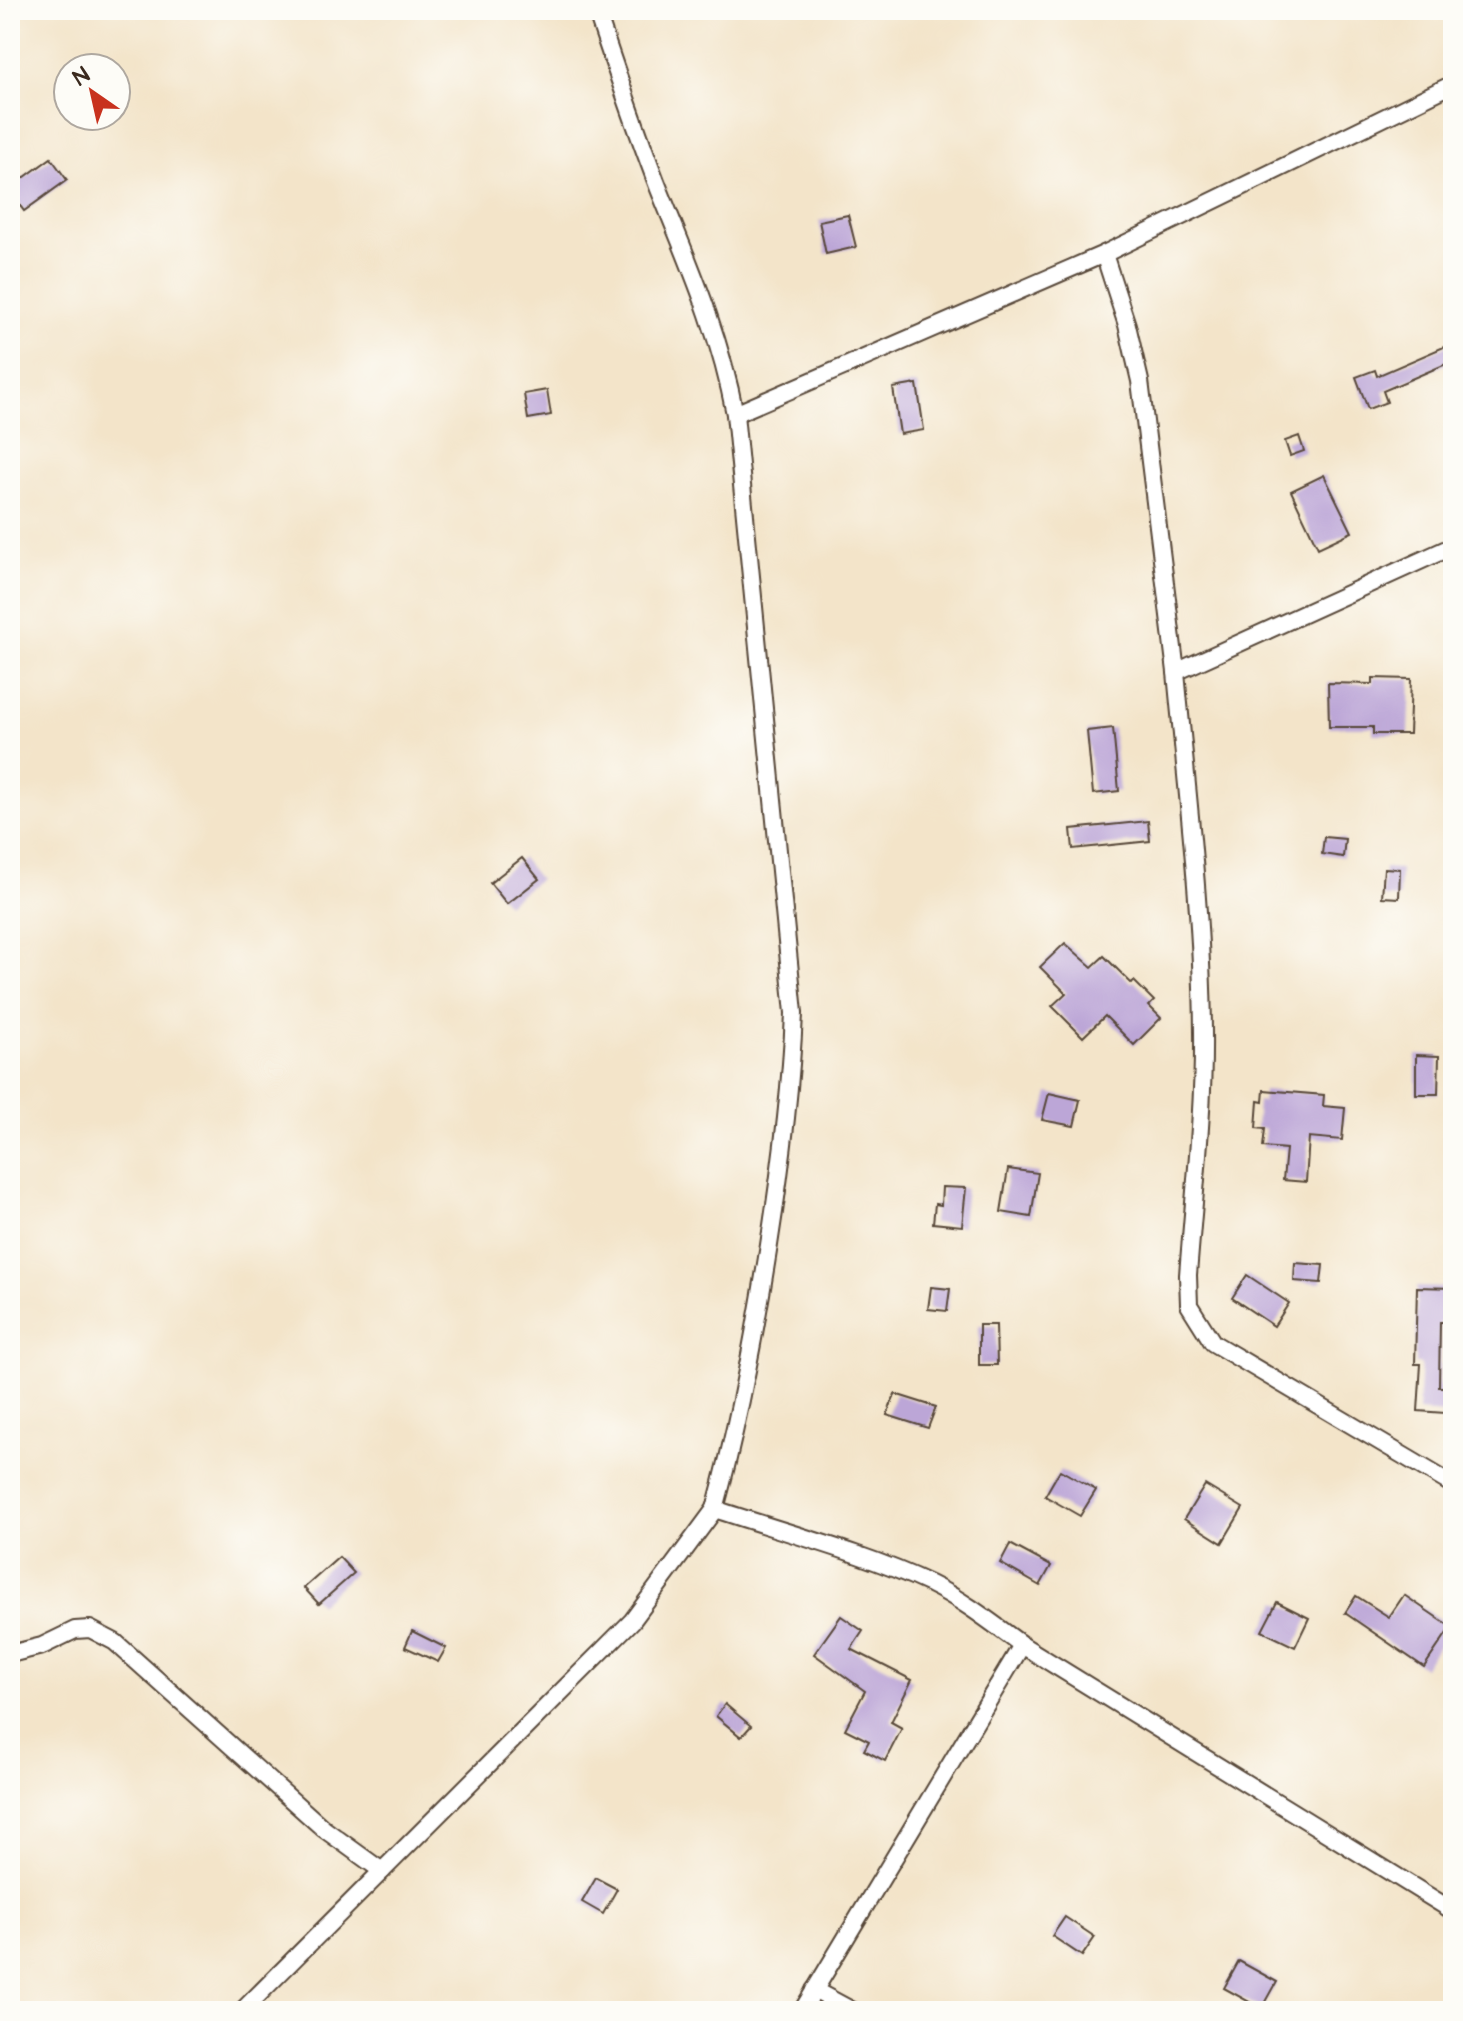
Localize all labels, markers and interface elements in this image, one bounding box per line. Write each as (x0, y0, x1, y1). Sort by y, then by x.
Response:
north arrow (52, 52, 132, 132)
text: N (67, 60, 96, 93)

